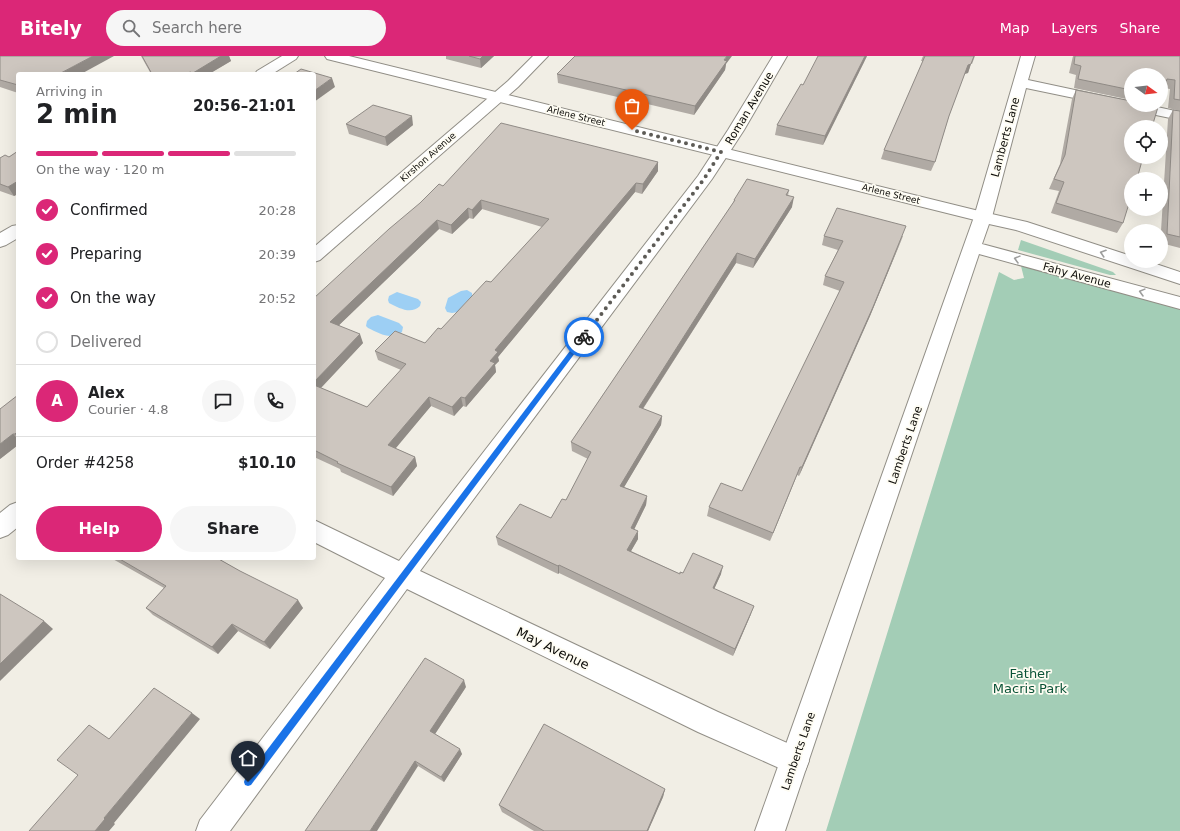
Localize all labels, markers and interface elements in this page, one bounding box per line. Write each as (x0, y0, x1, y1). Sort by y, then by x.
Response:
search box (106, 10, 386, 46)
text: Bitely (20, 17, 82, 39)
icon: search (120, 17, 142, 39)
text: Search here (152, 19, 242, 37)
text: Map (1000, 20, 1029, 36)
text: Layers (1051, 20, 1098, 36)
text: Share (1120, 20, 1160, 36)
north arrow (1124, 68, 1168, 112)
map controls (1124, 68, 1168, 268)
street label: Roman Avenue (723, 69, 776, 147)
text: Arriving in (36, 84, 103, 99)
pin (615, 89, 649, 130)
icon: bag (621, 95, 643, 117)
street label: Lamberts Lane (989, 96, 1022, 178)
text: 20:56–21:01 (193, 97, 296, 115)
text: 2 min (36, 99, 118, 129)
street label: Arlene Street (546, 104, 606, 128)
button: locate (1124, 120, 1168, 164)
street label: Kirshon Avenue (398, 130, 458, 184)
text: On the way · 120 m (36, 162, 164, 177)
button: + (1124, 172, 1168, 216)
street label: Arlene Street (861, 182, 921, 206)
icon: check (36, 199, 58, 221)
text: Confirmed (70, 201, 148, 219)
text: 20:28 (259, 203, 296, 218)
button: − (1124, 224, 1168, 268)
icon: check (36, 243, 58, 265)
text: Preparing (70, 245, 142, 263)
text: 20:39 (259, 247, 296, 262)
one-way arrow (1100, 249, 1107, 258)
one-way arrow (1014, 255, 1020, 263)
street label: Fahy Avenue (1041, 260, 1113, 291)
icon: check (36, 287, 58, 309)
text: On the way (70, 289, 156, 307)
one-way arrow (1139, 289, 1146, 297)
text: 20:52 (259, 291, 296, 306)
courier (564, 317, 604, 357)
icon: bike (573, 326, 595, 348)
text: Delivered (70, 333, 142, 351)
button: chat (202, 380, 244, 422)
button: phone (254, 380, 296, 422)
text: Alex (88, 384, 125, 402)
text: A (51, 392, 63, 410)
text: Courier · 4.8 (88, 402, 169, 417)
street label: Lamberts Lane (886, 404, 925, 486)
text: Order #4258 (36, 454, 134, 472)
text: $10.10 (238, 454, 296, 472)
button: Help (36, 506, 162, 552)
button: Share (170, 506, 296, 552)
street label: May Avenue (514, 624, 592, 673)
park label: Father Macris Park (993, 666, 1068, 696)
street label: Lamberts Lane (779, 710, 818, 792)
pin (231, 741, 265, 782)
icon: home (237, 747, 259, 769)

